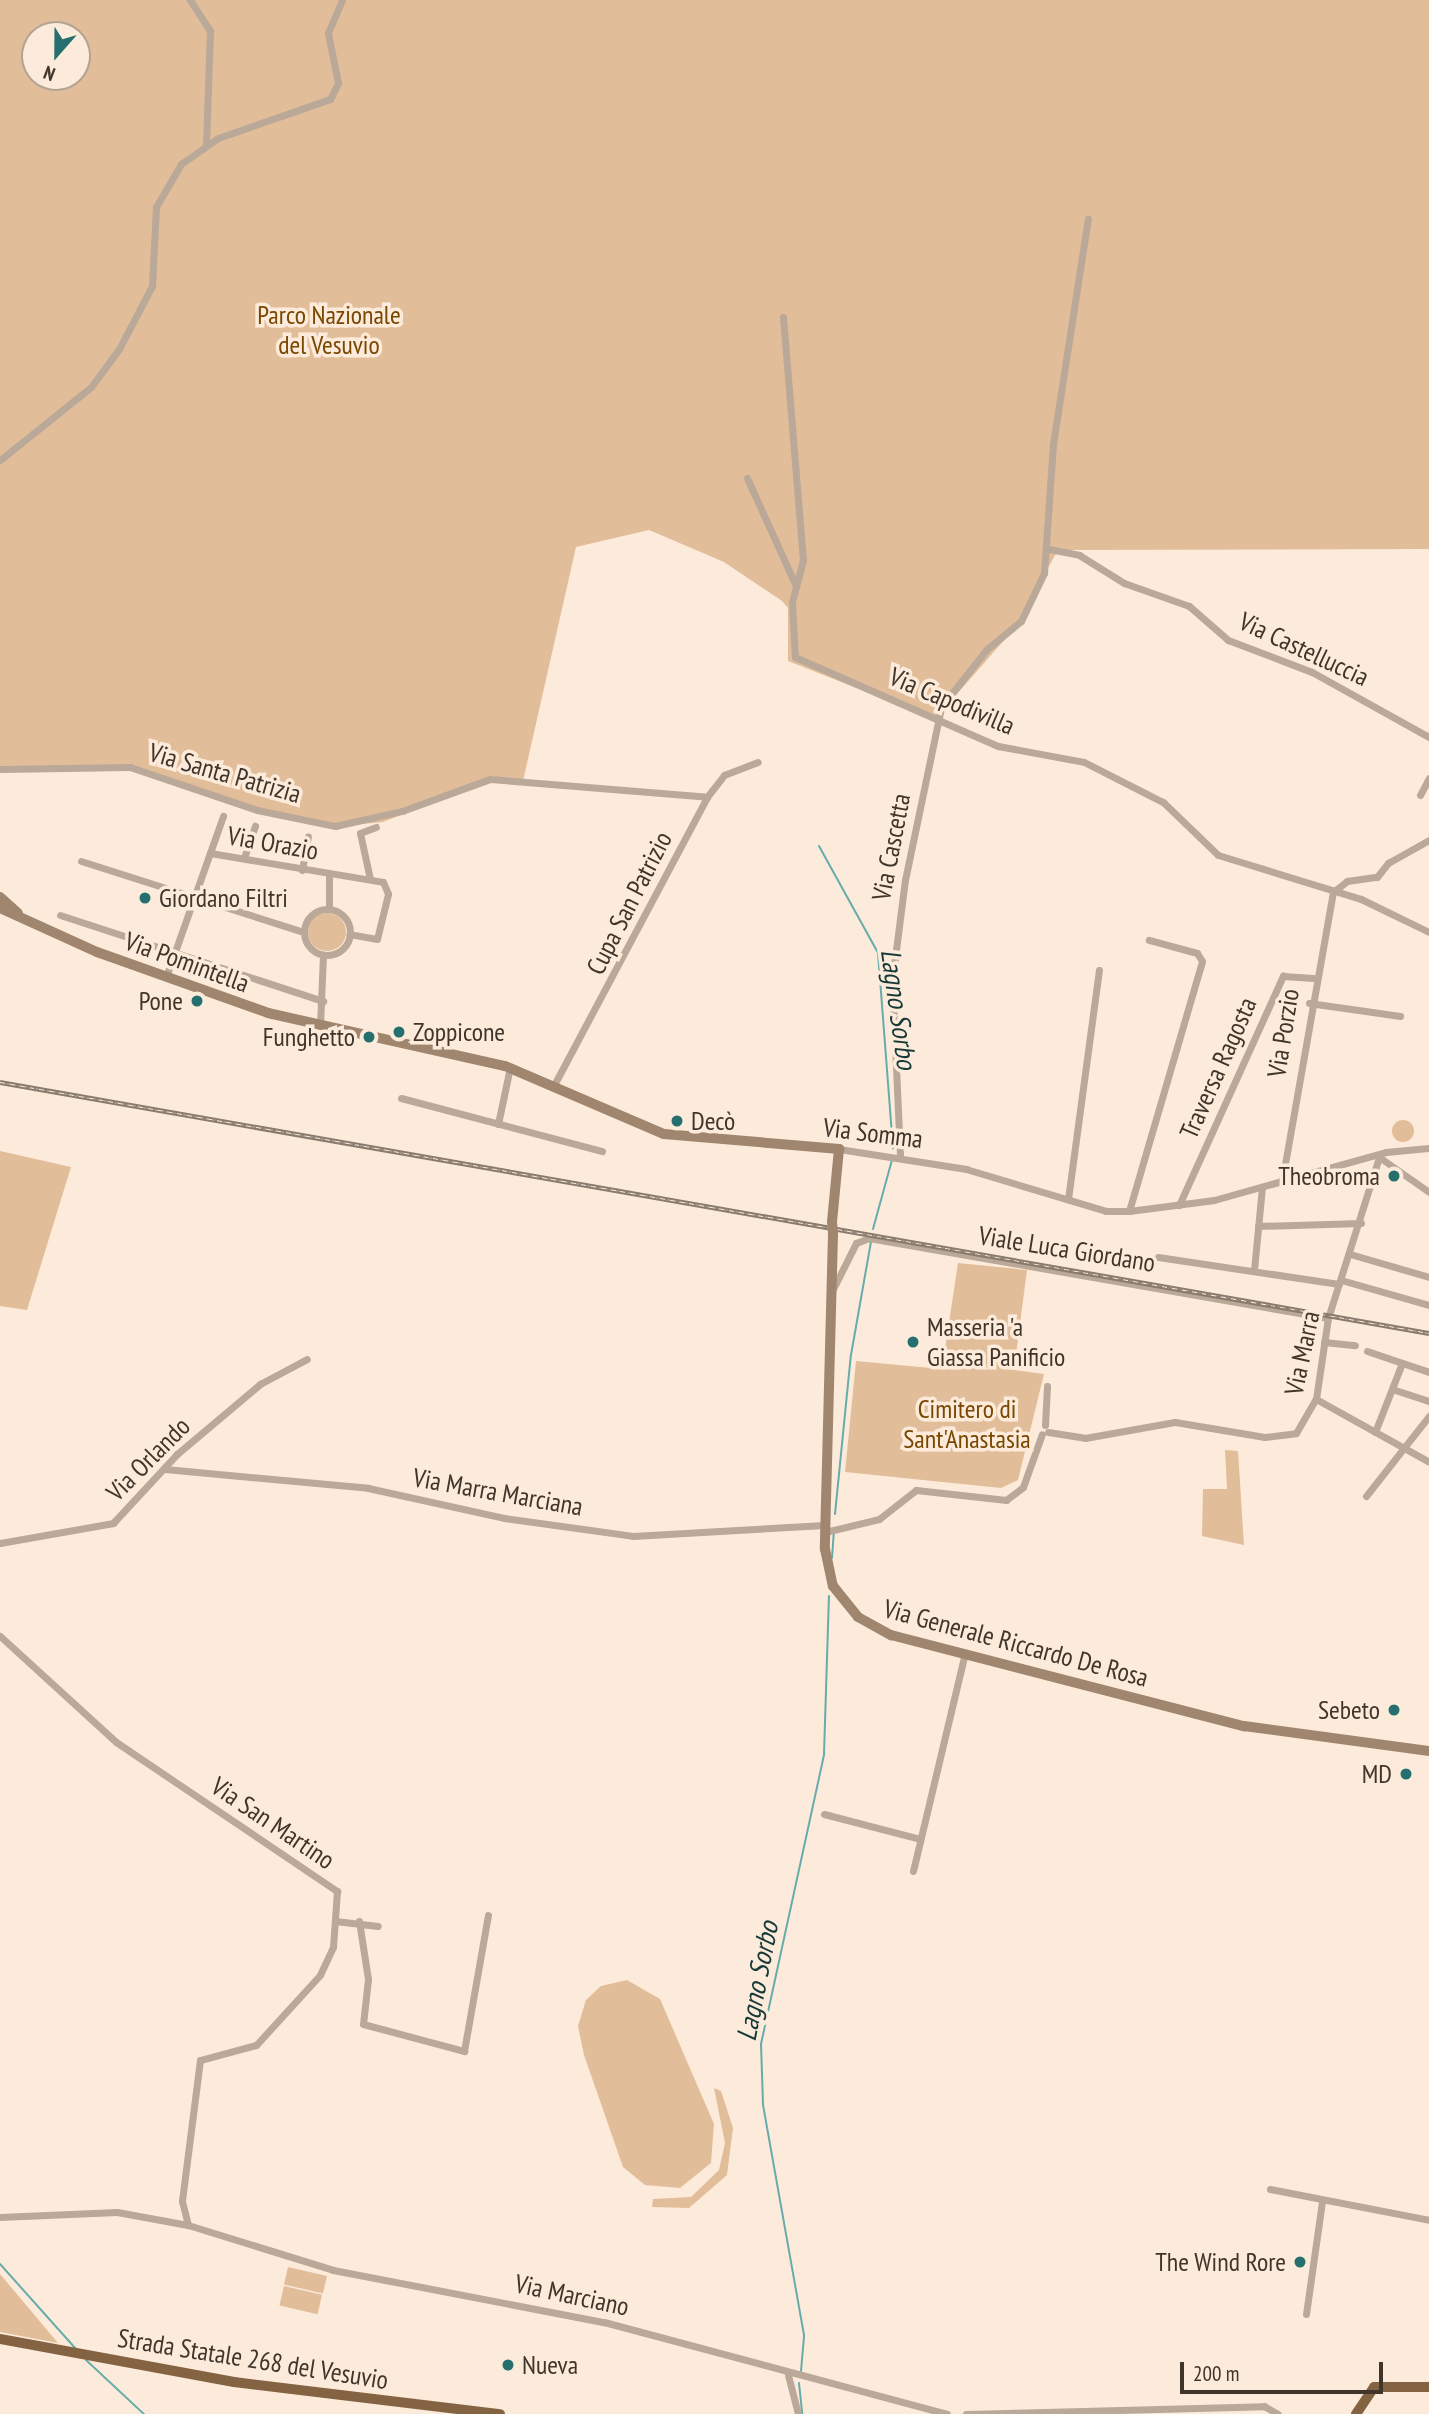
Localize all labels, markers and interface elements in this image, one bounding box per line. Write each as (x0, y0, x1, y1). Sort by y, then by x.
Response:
north arrow (21, 21, 91, 91)
text: N (40, 61, 58, 87)
park label: Parco Nazionale del Vesuvio (257, 299, 401, 360)
street label: Via Castelluccia (1234, 605, 1374, 693)
street label: Via Capodivilla (885, 661, 1019, 741)
street label: Via Santa Patrizia (146, 736, 304, 810)
street label: Via Cascetta (865, 791, 917, 903)
street label: Via Orazio (225, 820, 321, 866)
street label: Cupa San Patrizio (580, 826, 678, 980)
place label: Giordano Filtri (159, 882, 288, 914)
marker: Giordano Filtri (137, 890, 153, 906)
street label: Via Pomintella (121, 925, 253, 999)
water label: Lagno Sorbo (874, 947, 924, 1071)
place label: Pone (139, 985, 183, 1017)
street label: Via Porzio (1261, 987, 1305, 1079)
marker: Pone (189, 993, 205, 1009)
street label: Traversa Ragosta (1173, 993, 1263, 1143)
place label: Zoppicone (413, 1016, 505, 1048)
place label: Funghetto (263, 1021, 355, 1053)
marker: Zoppicone (391, 1024, 407, 1040)
marker: Funghetto (361, 1029, 377, 1045)
place label: Decò (691, 1105, 735, 1137)
street label: Via Somma (821, 1111, 925, 1155)
marker: Decò (669, 1113, 685, 1129)
place label: Theobroma (1278, 1160, 1380, 1192)
marker: Theobroma (1386, 1168, 1402, 1184)
street label: Viale Luca Giordano (976, 1220, 1158, 1278)
street label: Via Marra (1278, 1308, 1326, 1398)
place label: Masseria 'a Giassa Panificio (927, 1311, 1065, 1372)
marker: Masseria 'a Giassa Panificio (905, 1334, 921, 1350)
park label: Cimitero di Sant'Anastasia (903, 1393, 1031, 1454)
street label: Via Orlando (100, 1411, 196, 1507)
street label: Via Marra Marciana (411, 1462, 585, 1522)
street label: Via Generale Riccardo De Rosa (880, 1593, 1152, 1693)
place label: Sebeto (1318, 1694, 1380, 1726)
marker: Sebeto (1386, 1702, 1402, 1718)
place label: MD (1362, 1758, 1392, 1790)
marker: MD (1398, 1766, 1414, 1782)
street label: Via San Martino (205, 1770, 341, 1876)
water label: Lagno Sorbo (729, 1918, 785, 2044)
place label: The Wind Rore (1155, 2246, 1286, 2278)
marker: The Wind Rore (1292, 2254, 1308, 2270)
street label: Via Marciano (512, 2268, 632, 2322)
street label: Strada Statale 268 del Vesuvio (115, 2322, 391, 2396)
scale bar (1184, 2348, 1387, 2392)
place label: Nueva (522, 2349, 578, 2381)
marker: Nueva (500, 2357, 516, 2373)
text: 200 m (1193, 2360, 1239, 2387)

